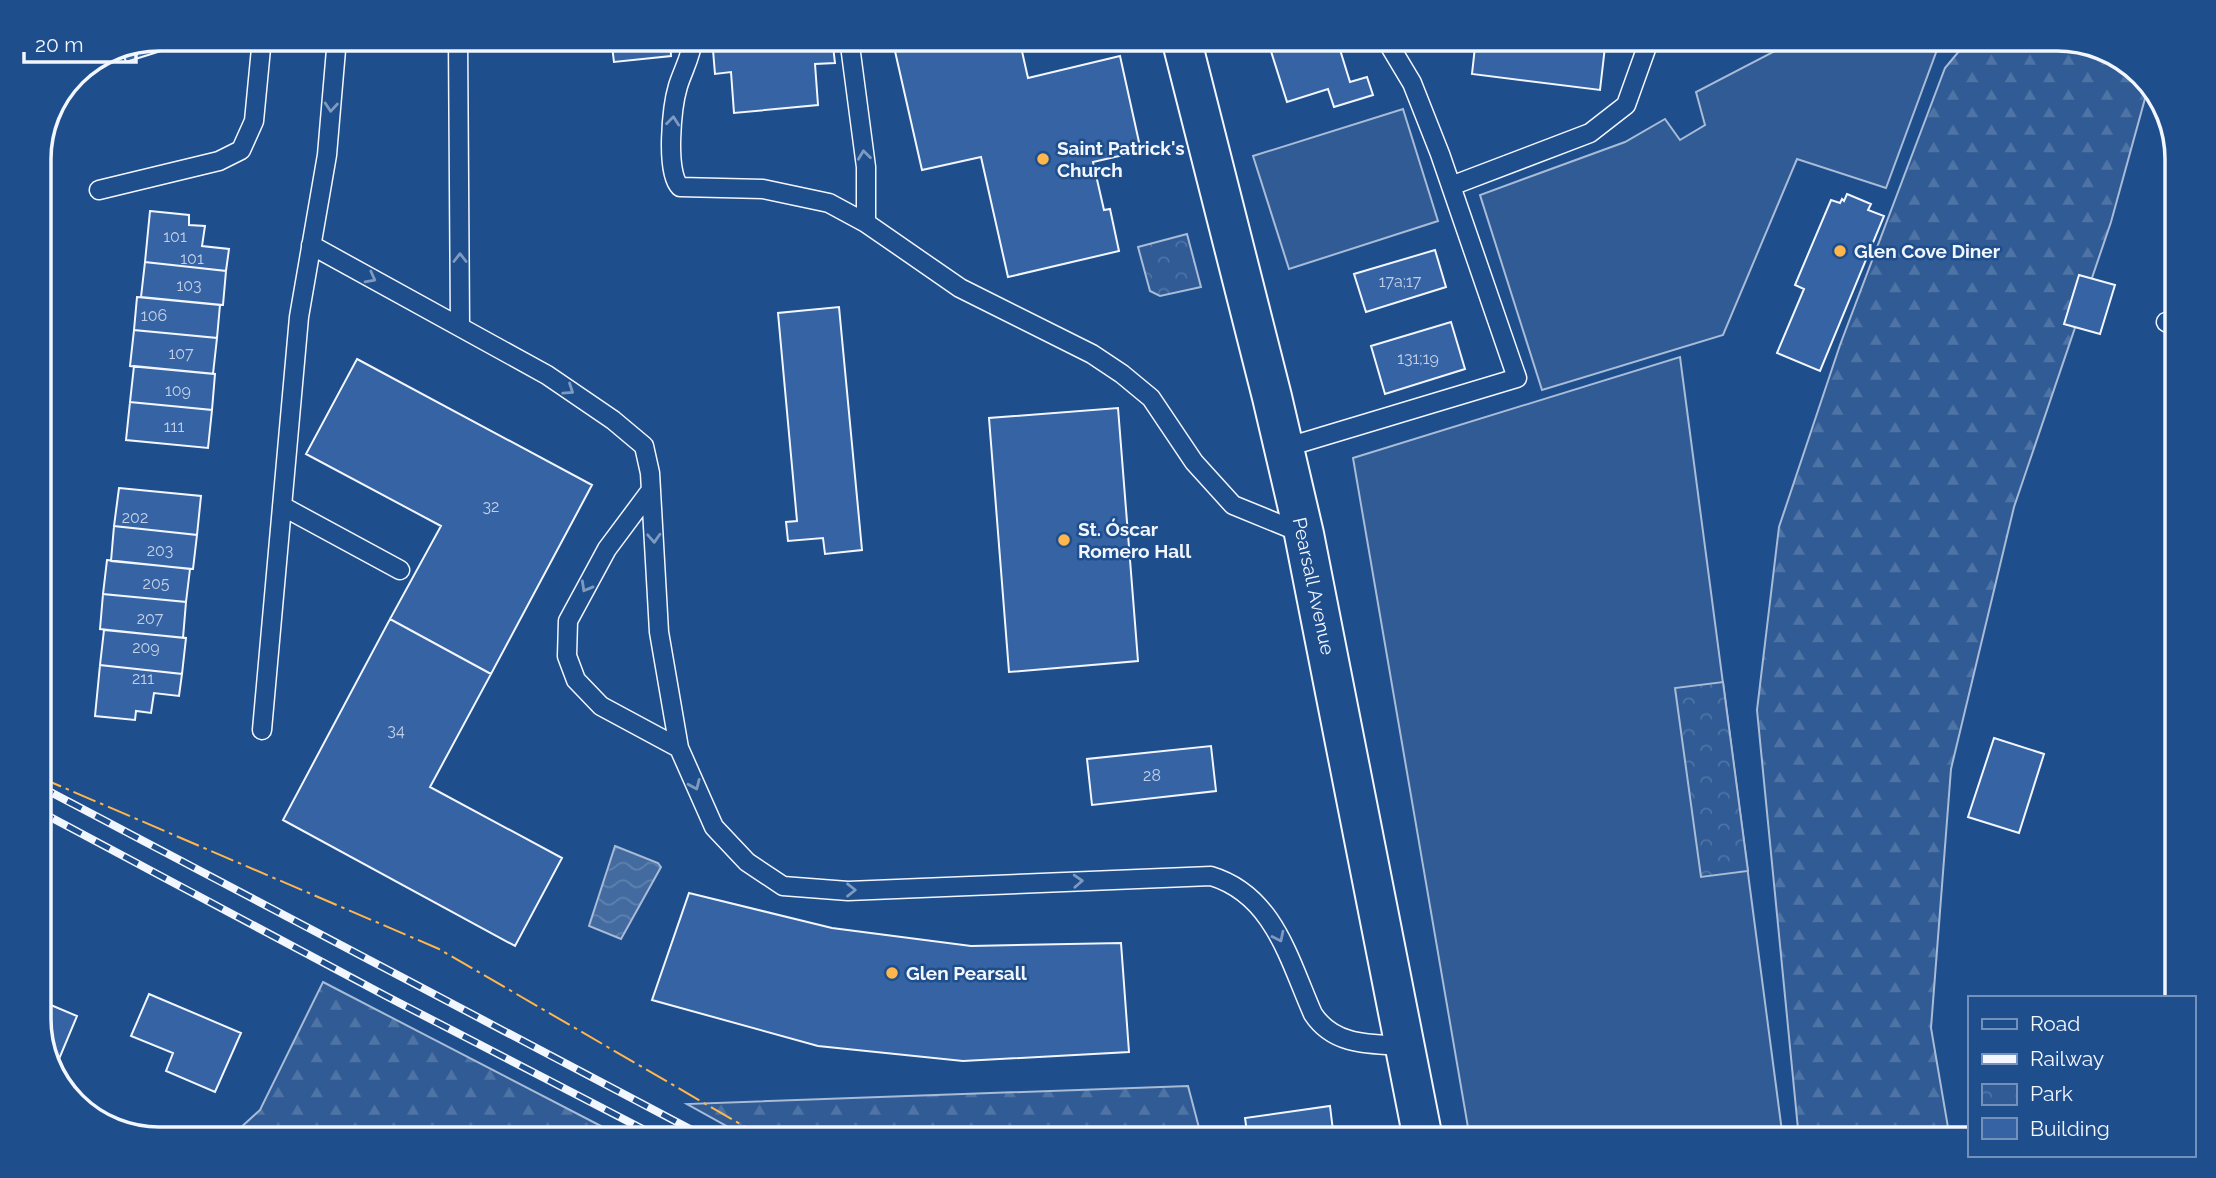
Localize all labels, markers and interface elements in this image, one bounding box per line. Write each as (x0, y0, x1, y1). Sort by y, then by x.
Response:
scale bar (24, 21, 136, 65)
text: 20 m (35, 32, 83, 57)
one-way arrow (324, 101, 339, 112)
one-way arrow (666, 116, 681, 127)
place label: Saint Patrick's Church (1057, 137, 1185, 181)
one-way arrow (857, 149, 872, 161)
marker: Saint Patrick's Church (1035, 151, 1051, 167)
house number: 101 (163, 227, 187, 246)
place label: Glen Cove Diner (1854, 240, 2001, 262)
marker: Glen Cove Diner (1832, 243, 1848, 259)
house number: 101 (180, 249, 204, 268)
one-way arrow (452, 252, 468, 263)
one-way arrow (364, 270, 377, 283)
house number: 17a;17 (1379, 272, 1422, 291)
house number: 103 (176, 276, 202, 295)
house number: 106 (141, 306, 167, 325)
house number: 107 (168, 344, 194, 363)
house number: 131;19 (1397, 349, 1439, 368)
house number: 109 (165, 381, 191, 400)
one-way arrow (561, 382, 574, 394)
house number: 111 (164, 417, 184, 436)
house number: 32 (483, 497, 499, 516)
house number: 202 (122, 508, 148, 527)
street label: Pearsall Avenue (1289, 515, 1339, 657)
place label: St. Óscar Romero Hall (1078, 518, 1192, 562)
marker: St. Óscar Romero Hall (1056, 532, 1072, 548)
one-way arrow (646, 533, 661, 544)
house number: 203 (147, 541, 173, 560)
house number: 205 (143, 574, 170, 593)
one-way arrow (581, 580, 594, 593)
house number: 207 (137, 609, 164, 628)
house number: 209 (132, 638, 160, 657)
house number: 211 (132, 669, 154, 688)
house number: 34 (387, 721, 405, 740)
house number: 28 (1143, 766, 1161, 785)
one-way arrow (687, 777, 701, 790)
one-way arrow (1073, 873, 1084, 888)
one-way arrow (846, 883, 857, 898)
one-way arrow (1270, 930, 1284, 942)
place label: Glen Pearsall (906, 962, 1028, 984)
marker: Glen Pearsall (884, 965, 900, 981)
legend (1968, 996, 2195, 1157)
text: Road (2030, 1011, 2080, 1036)
text: Railway (2030, 1046, 2104, 1071)
text: Park (2030, 1081, 2073, 1106)
text: Building (2030, 1116, 2110, 1141)

